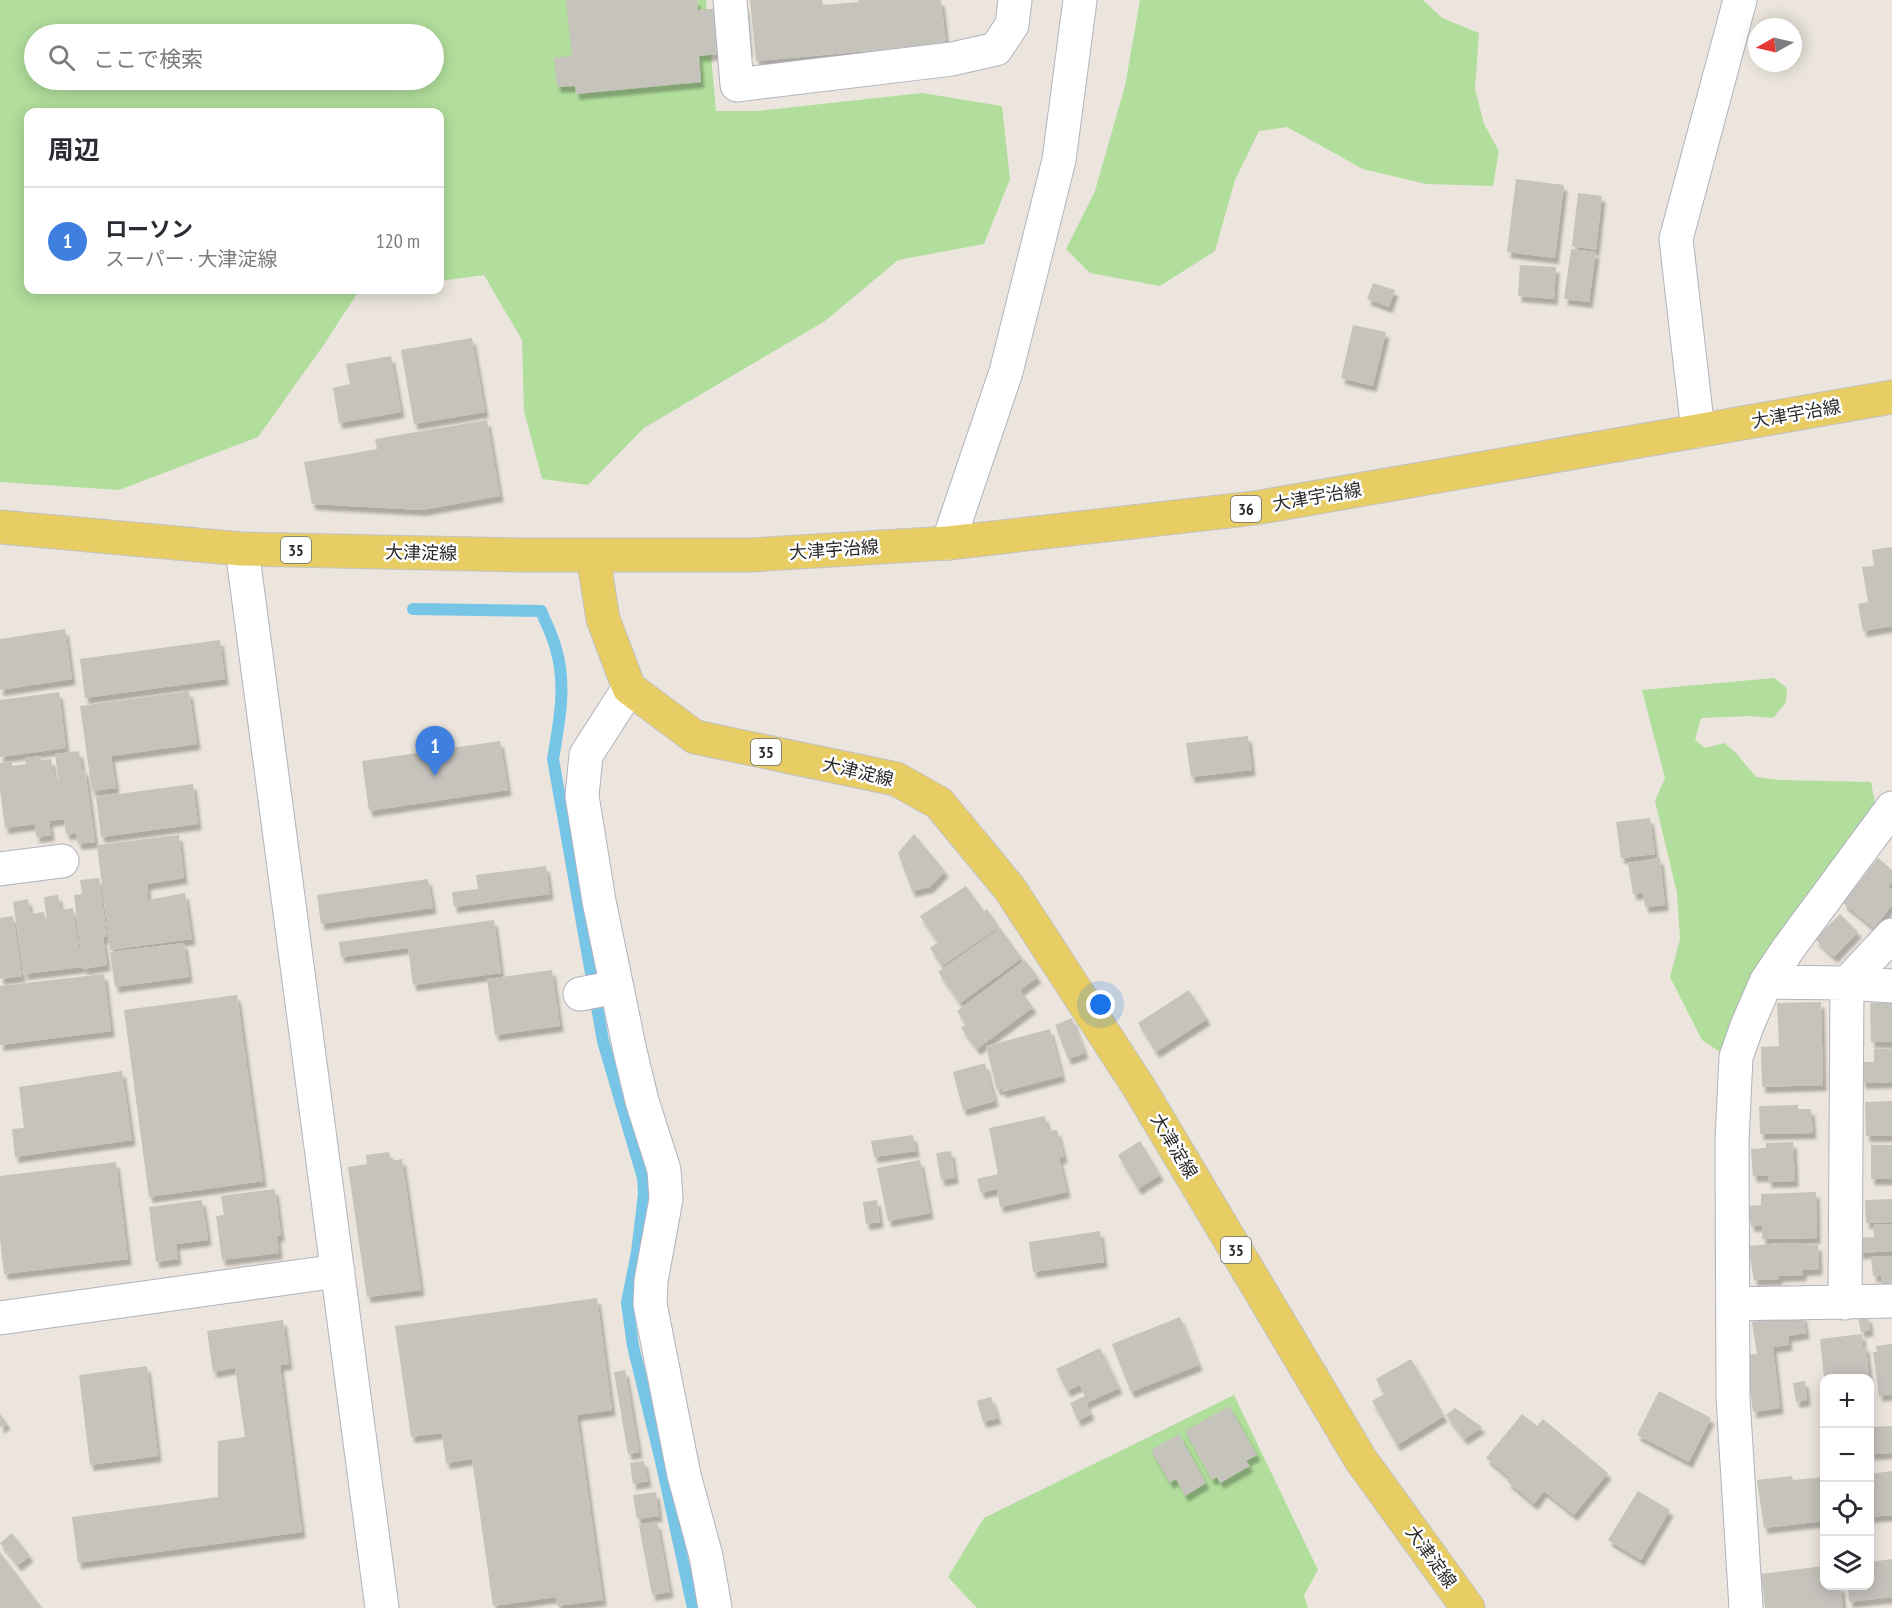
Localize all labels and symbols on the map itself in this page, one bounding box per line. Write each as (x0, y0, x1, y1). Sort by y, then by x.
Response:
north arrow (1748, 18, 1802, 72)
street label: 大津宇治線 (1750, 394, 1842, 433)
street label: 大津宇治線 (1271, 477, 1363, 516)
road number: 36 (1231, 496, 1261, 522)
street label: 大津宇治線 (788, 535, 880, 564)
road number: 35 (281, 537, 311, 563)
street label: 大津淀線 (385, 540, 457, 565)
pin: 1 (416, 726, 454, 776)
road number: 35 (751, 739, 781, 765)
street label: 大津淀線 (820, 752, 896, 791)
your location (1086, 990, 1115, 1019)
street label: 大津淀線 (1146, 1109, 1203, 1183)
road number: 35 (1221, 1237, 1251, 1263)
street label: 大津淀線 (1401, 1521, 1462, 1593)

